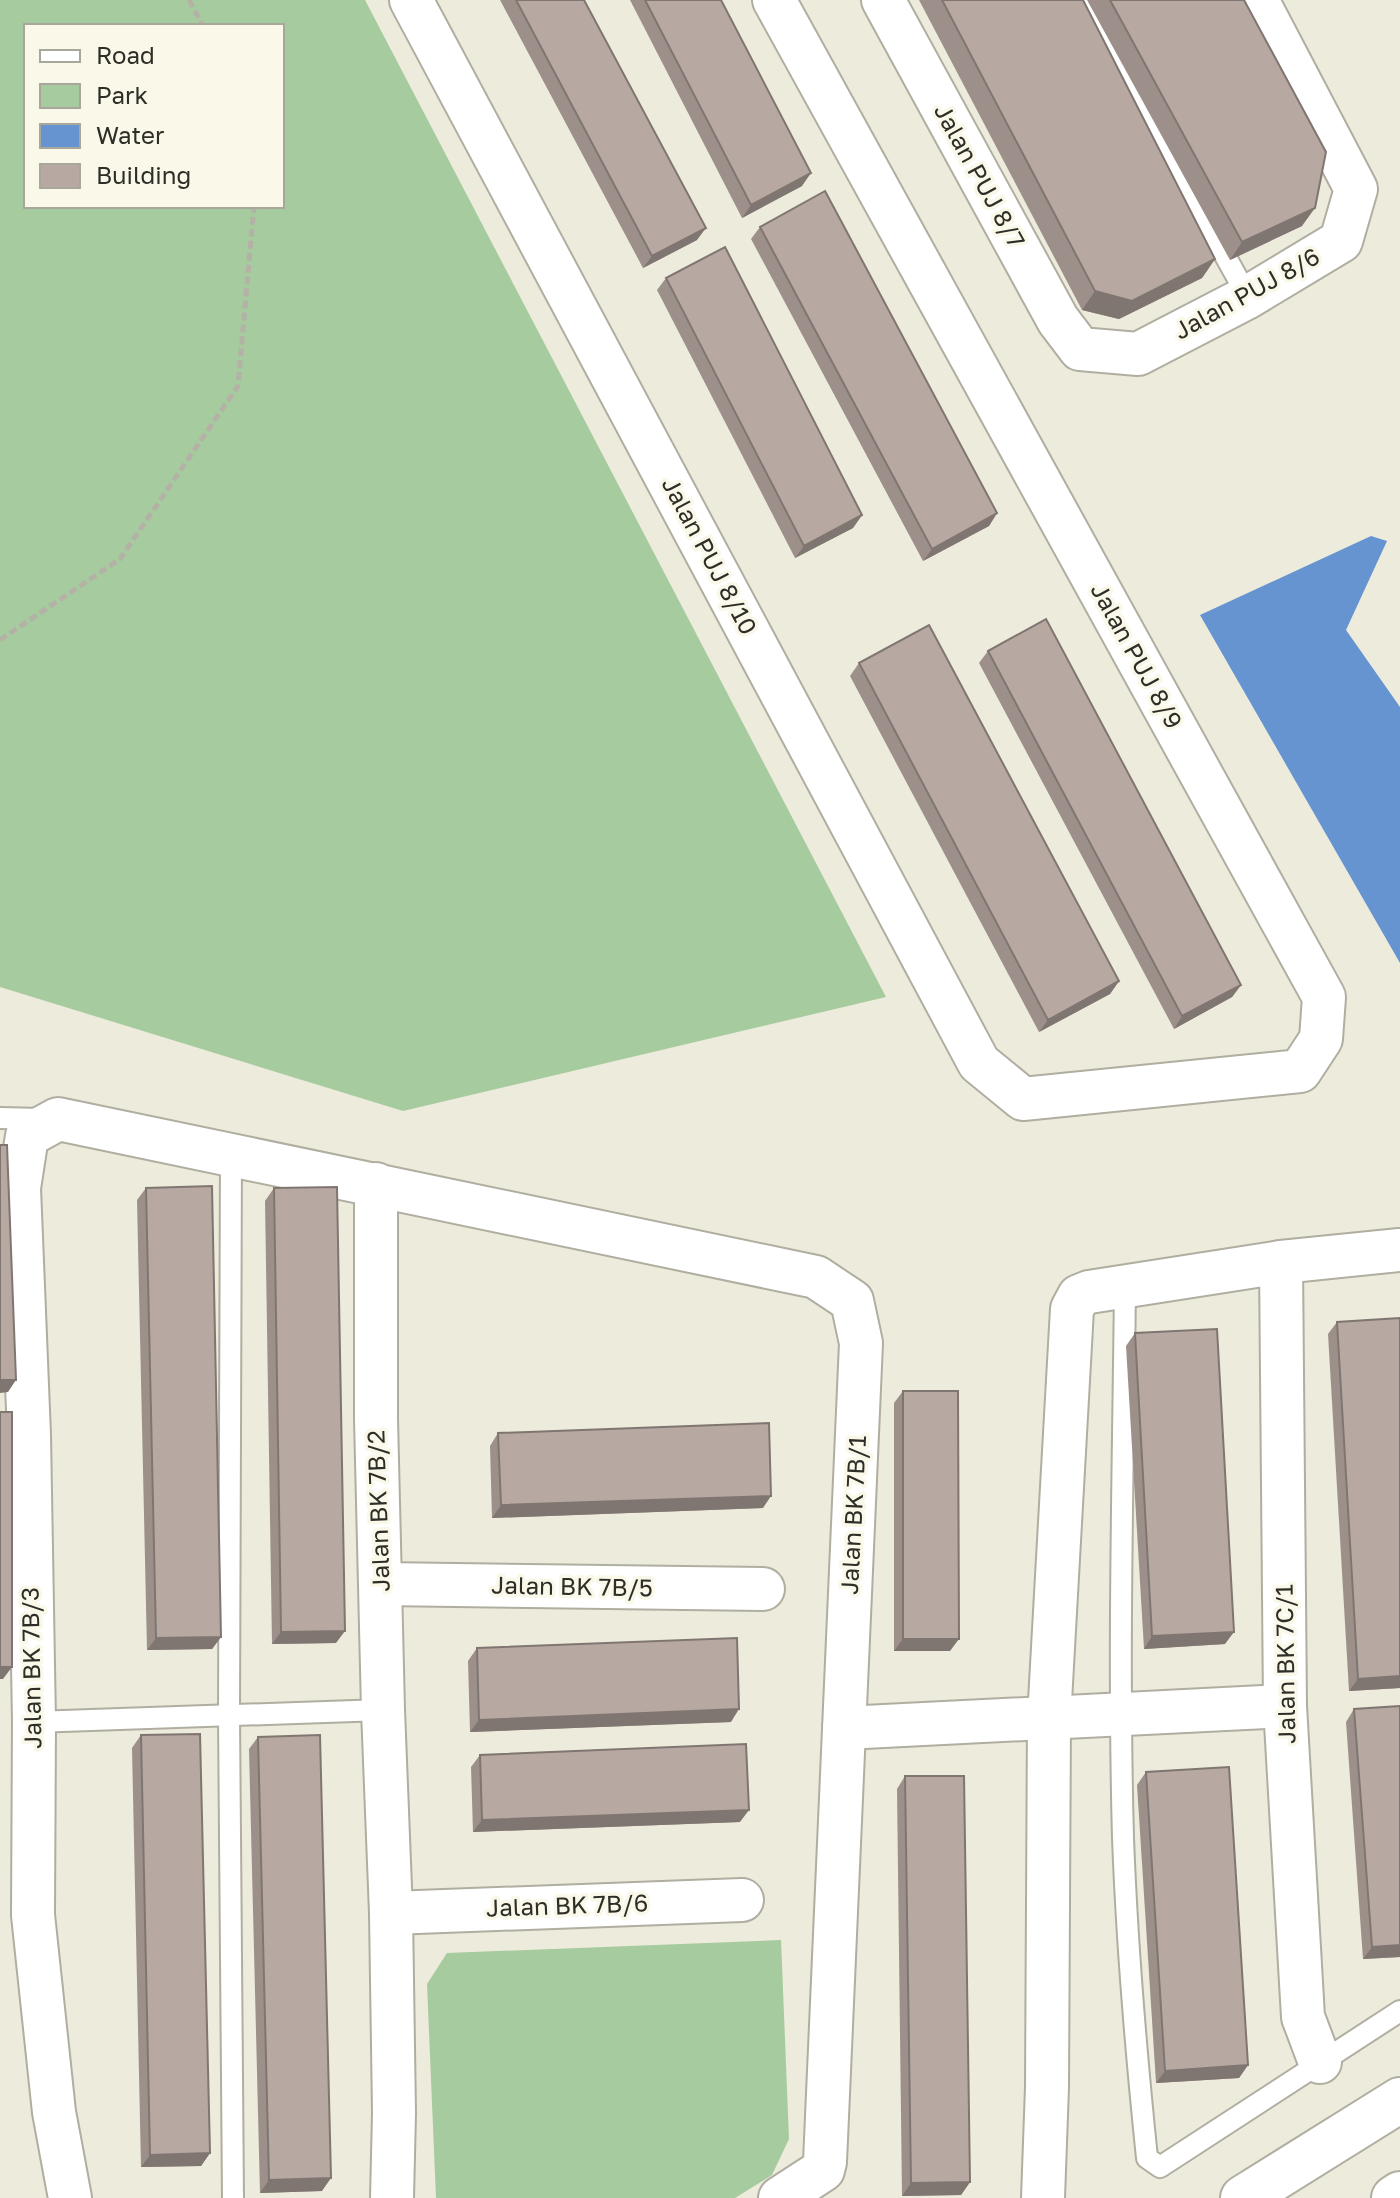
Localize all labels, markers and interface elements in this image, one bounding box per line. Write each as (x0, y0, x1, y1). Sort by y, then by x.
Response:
legend (24, 24, 284, 208)
text: Road (96, 40, 155, 69)
text: Park (96, 80, 148, 109)
street label: Jalan PUJ 8/7 (929, 98, 1032, 252)
text: Water (96, 120, 164, 149)
text: Building (96, 160, 191, 189)
street label: Jalan PUJ 8/6 (1168, 241, 1324, 345)
street label: Jalan PUJ 8/10 (657, 472, 764, 639)
street label: Jalan PUJ 8/9 (1085, 577, 1189, 733)
street label: Jalan BK 7B/2 (360, 1430, 395, 1592)
street label: Jalan BK 7B/1 (834, 1435, 871, 1595)
street label: Jalan BK 7B/5 (491, 1570, 653, 1601)
street label: Jalan BK 7C/1 (1269, 1584, 1300, 1744)
street label: Jalan BK 7B/3 (15, 1587, 46, 1749)
street label: Jalan BK 7B/6 (485, 1887, 649, 1922)

